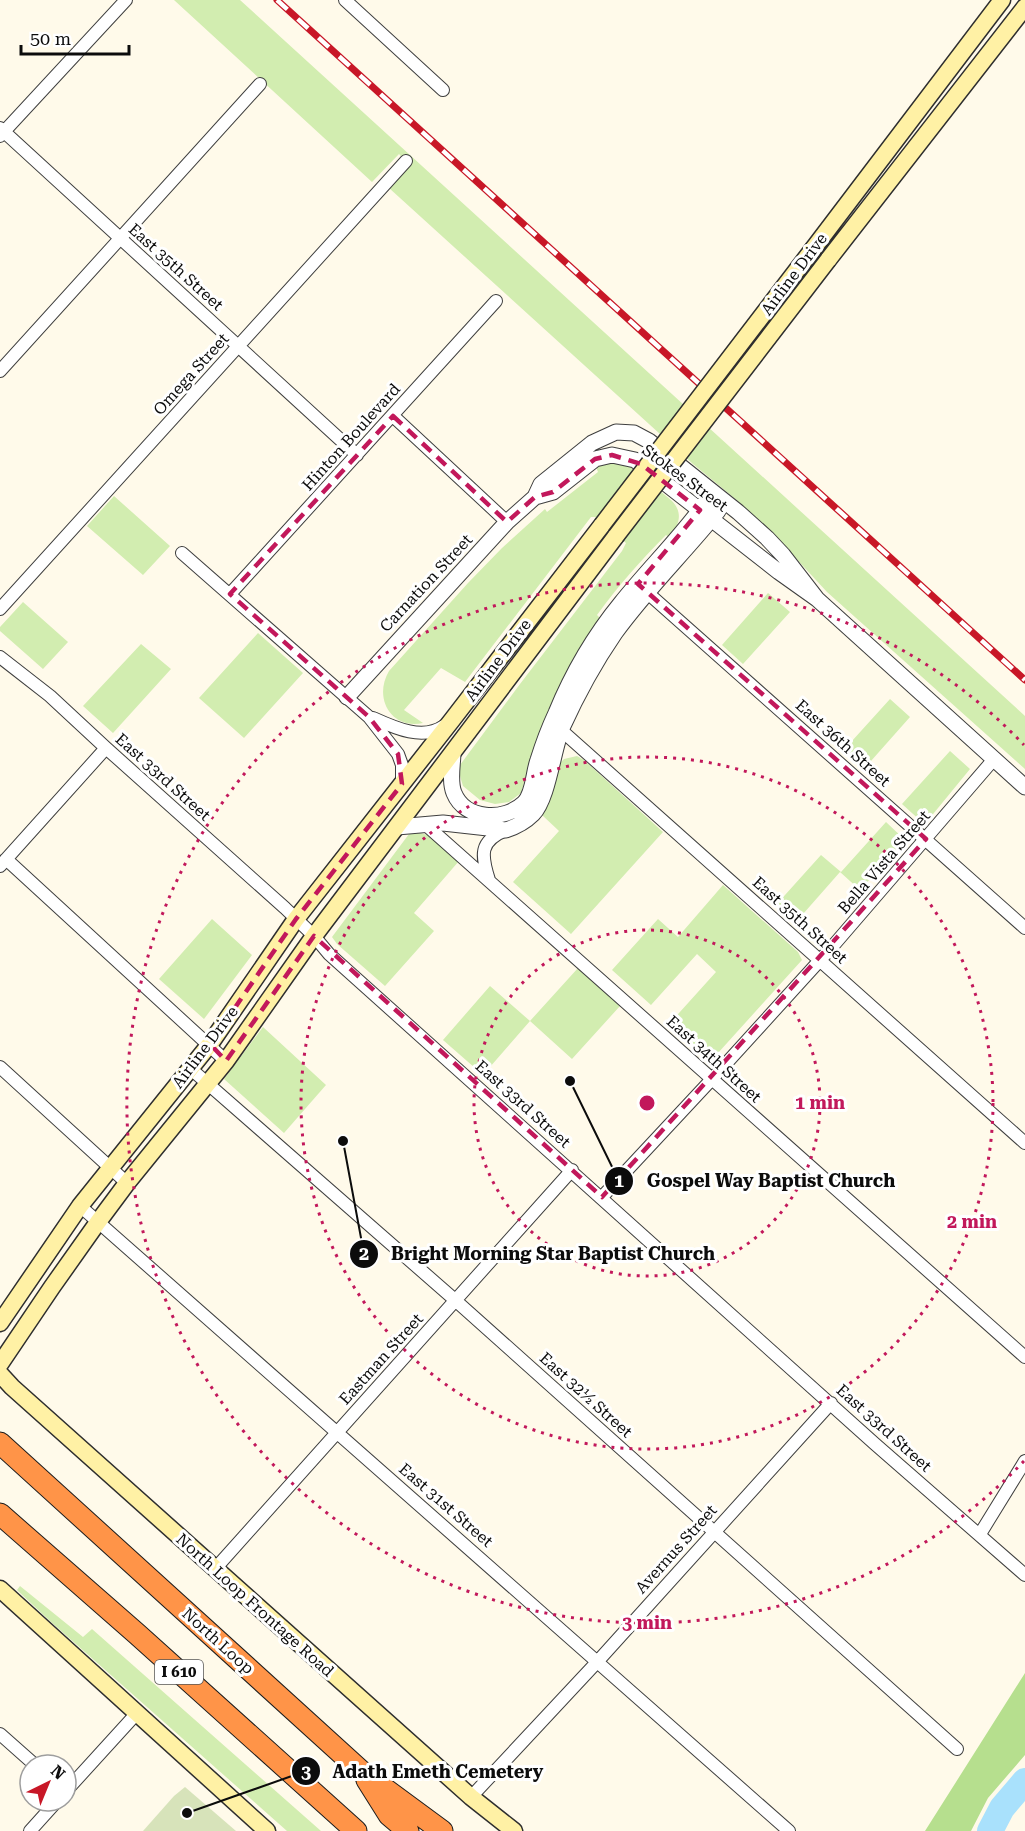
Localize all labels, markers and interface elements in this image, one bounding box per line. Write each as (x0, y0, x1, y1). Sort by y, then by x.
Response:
scale bar (21, 18, 129, 56)
text: 50 m (30, 28, 71, 49)
street label: East 35th Street (125, 220, 227, 314)
street label: Airline Drive (757, 229, 831, 319)
street label: Omega Street (149, 329, 233, 419)
street label: Hinton Boulevard (298, 380, 404, 494)
street label: Stokes Street (638, 440, 732, 516)
street label: Carnation Street (376, 530, 476, 636)
street label: Airline Drive (461, 615, 535, 705)
street label: East 36th Street (792, 696, 894, 790)
street label: East 33rd Street (112, 729, 214, 825)
street label: Bella Vista Street (834, 807, 934, 917)
street label: East 35th Street (749, 873, 851, 967)
street label: Airline Drive (168, 1002, 242, 1092)
street label: East 34th Street (663, 1012, 765, 1106)
street label: East 33rd Street (472, 1056, 574, 1152)
text: 1 min (795, 1092, 845, 1113)
centre of rings (637, 1093, 657, 1113)
callout: Gospel Way Baptist Church (604, 1163, 907, 1199)
text: 1 (614, 1170, 624, 1191)
text: Gospel Way Baptist Church (647, 1170, 895, 1191)
text: 2 min (947, 1211, 997, 1232)
callout: Bright Morning Star Baptist Church (349, 1236, 727, 1272)
text: 2 (359, 1243, 369, 1264)
text: Bright Morning Star Baptist Church (391, 1243, 715, 1264)
street label: Eastman Street (335, 1309, 427, 1408)
street label: East 32½ Street (536, 1348, 636, 1442)
street label: East 33rd Street (833, 1380, 935, 1476)
street label: East 31st Street (395, 1459, 497, 1551)
street label: Avernus Street (631, 1501, 721, 1597)
street label: North Loop Frontage Road (172, 1529, 338, 1681)
street label: North Loop (178, 1604, 258, 1678)
text: 3 min (622, 1612, 672, 1633)
road number: I 610 (155, 1660, 203, 1684)
north arrow (18, 1753, 78, 1813)
callout: Adath Emeth Cemetery (291, 1753, 556, 1789)
text: N (47, 1761, 69, 1784)
text: 3 (301, 1761, 311, 1782)
text: Adath Emeth Cemetery (333, 1761, 544, 1782)

